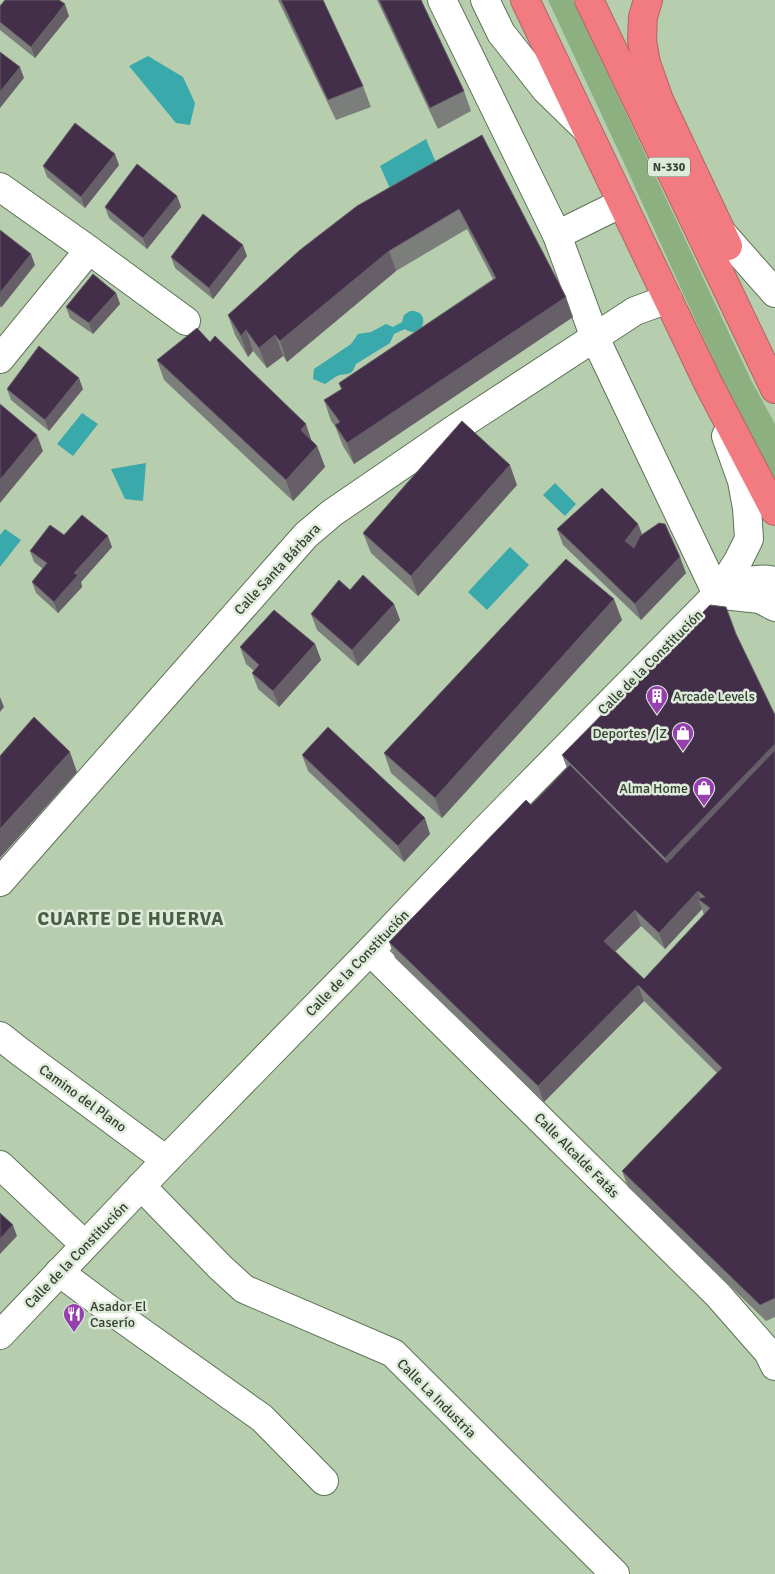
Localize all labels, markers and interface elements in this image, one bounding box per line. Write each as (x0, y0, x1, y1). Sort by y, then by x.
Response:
road number: N-330 (648, 158, 690, 176)
street label: Calle Santa Bárbara (231, 520, 324, 618)
street label: Calle de la Constitución (594, 606, 706, 718)
building icon: Arcade Levels (645, 684, 669, 715)
place label: Arcade Levels (673, 688, 755, 705)
shop icon: Deportes /|Z (671, 721, 695, 752)
place label: Deportes /|Z (592, 725, 667, 742)
shop icon: Alma Home (692, 776, 716, 807)
place label: Alma Home (619, 780, 688, 797)
district label: CUARTE DE HUERVA (38, 907, 224, 931)
street label: Calle de la Constitución (302, 907, 413, 1020)
street label: Camino del Plano (36, 1061, 130, 1136)
street label: Calle Alcalde Fatás (531, 1109, 623, 1201)
street label: Calle de la Constitución (21, 1199, 132, 1312)
place label: Asador El Caserío (90, 1298, 147, 1331)
restaurant icon: Asador El Caserío (62, 1302, 86, 1333)
street label: Calle La Industria (394, 1355, 480, 1441)

